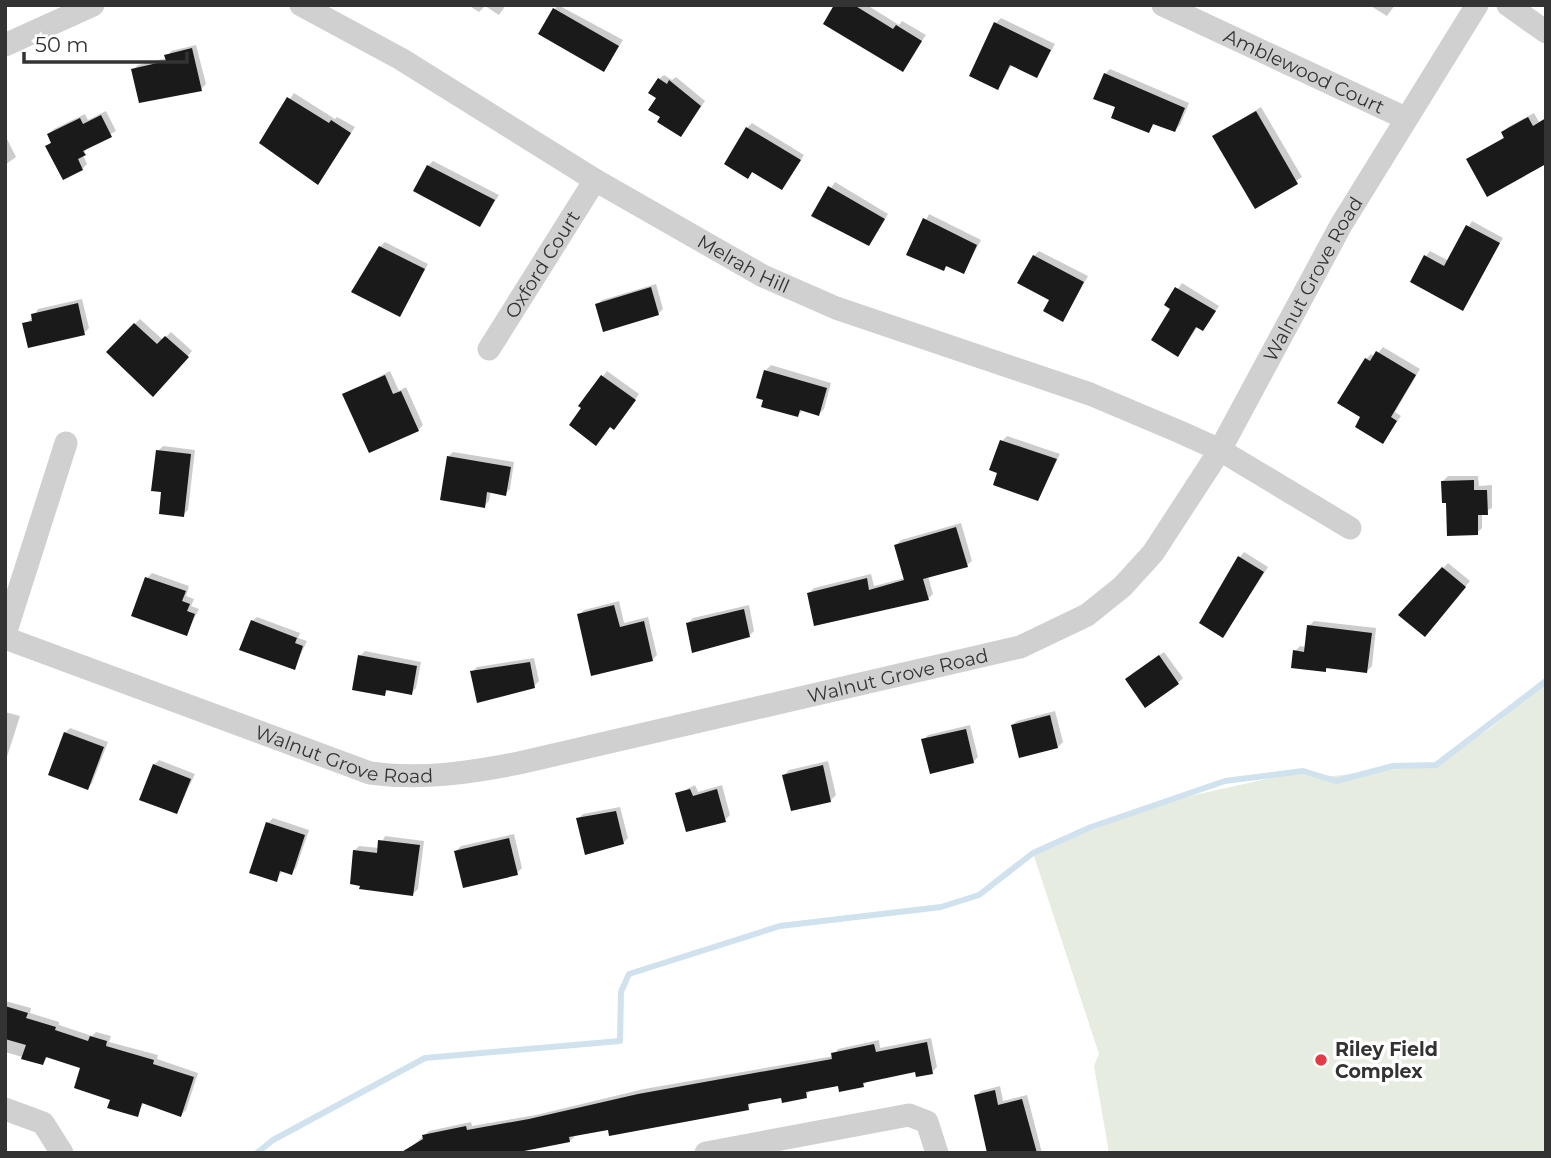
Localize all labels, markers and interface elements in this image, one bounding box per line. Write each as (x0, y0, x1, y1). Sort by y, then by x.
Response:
scale bar (24, 21, 187, 65)
street label: Amblewood Court (1220, 24, 1388, 119)
text: 50 m (35, 32, 89, 57)
street label: Walnut Grove Road (1259, 192, 1368, 366)
street label: Oxford Court (500, 206, 585, 323)
street label: Melrah Hill (693, 230, 793, 298)
street label: Walnut Grove Road (805, 644, 990, 708)
street label: Walnut Grove Road (252, 721, 434, 788)
place label: Riley Field Complex (1335, 1038, 1438, 1083)
marker: Riley Field Complex (1313, 1052, 1329, 1068)

